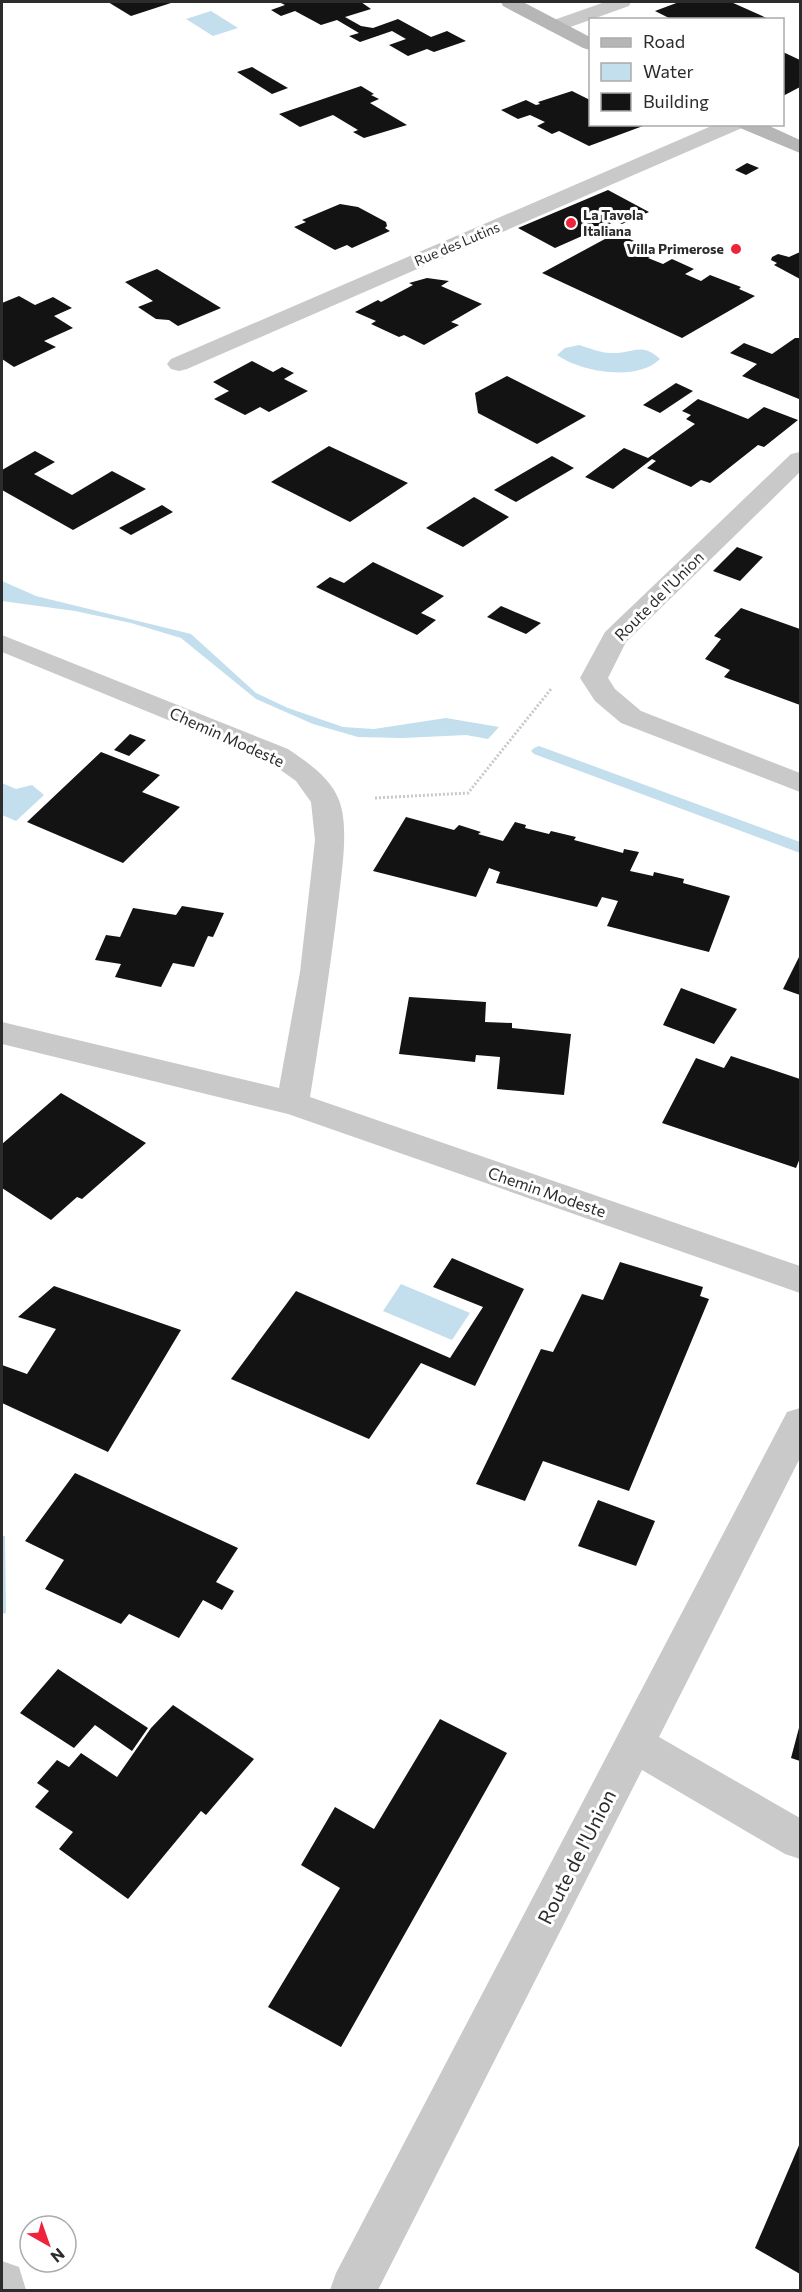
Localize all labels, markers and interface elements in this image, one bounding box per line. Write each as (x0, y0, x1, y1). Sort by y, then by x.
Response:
legend (589, 18, 784, 126)
text: Road (643, 30, 685, 52)
text: Water (643, 60, 694, 82)
text: Building (643, 90, 709, 112)
place label: La Tavola Italiana (583, 206, 643, 239)
marker: La Tavola Italiana (564, 216, 578, 230)
street label: Rue des Lutins (411, 218, 502, 269)
place label: Villa Primerose (626, 240, 724, 257)
marker: Villa Primerose (729, 242, 743, 256)
street label: Route de l'Union (610, 547, 707, 644)
street label: Chemin Modeste (167, 703, 287, 770)
street label: Chemin Modeste (486, 1162, 609, 1221)
street label: Route de l'Union (532, 1785, 620, 1928)
north arrow (18, 2214, 78, 2274)
text: N (47, 2245, 69, 2267)

